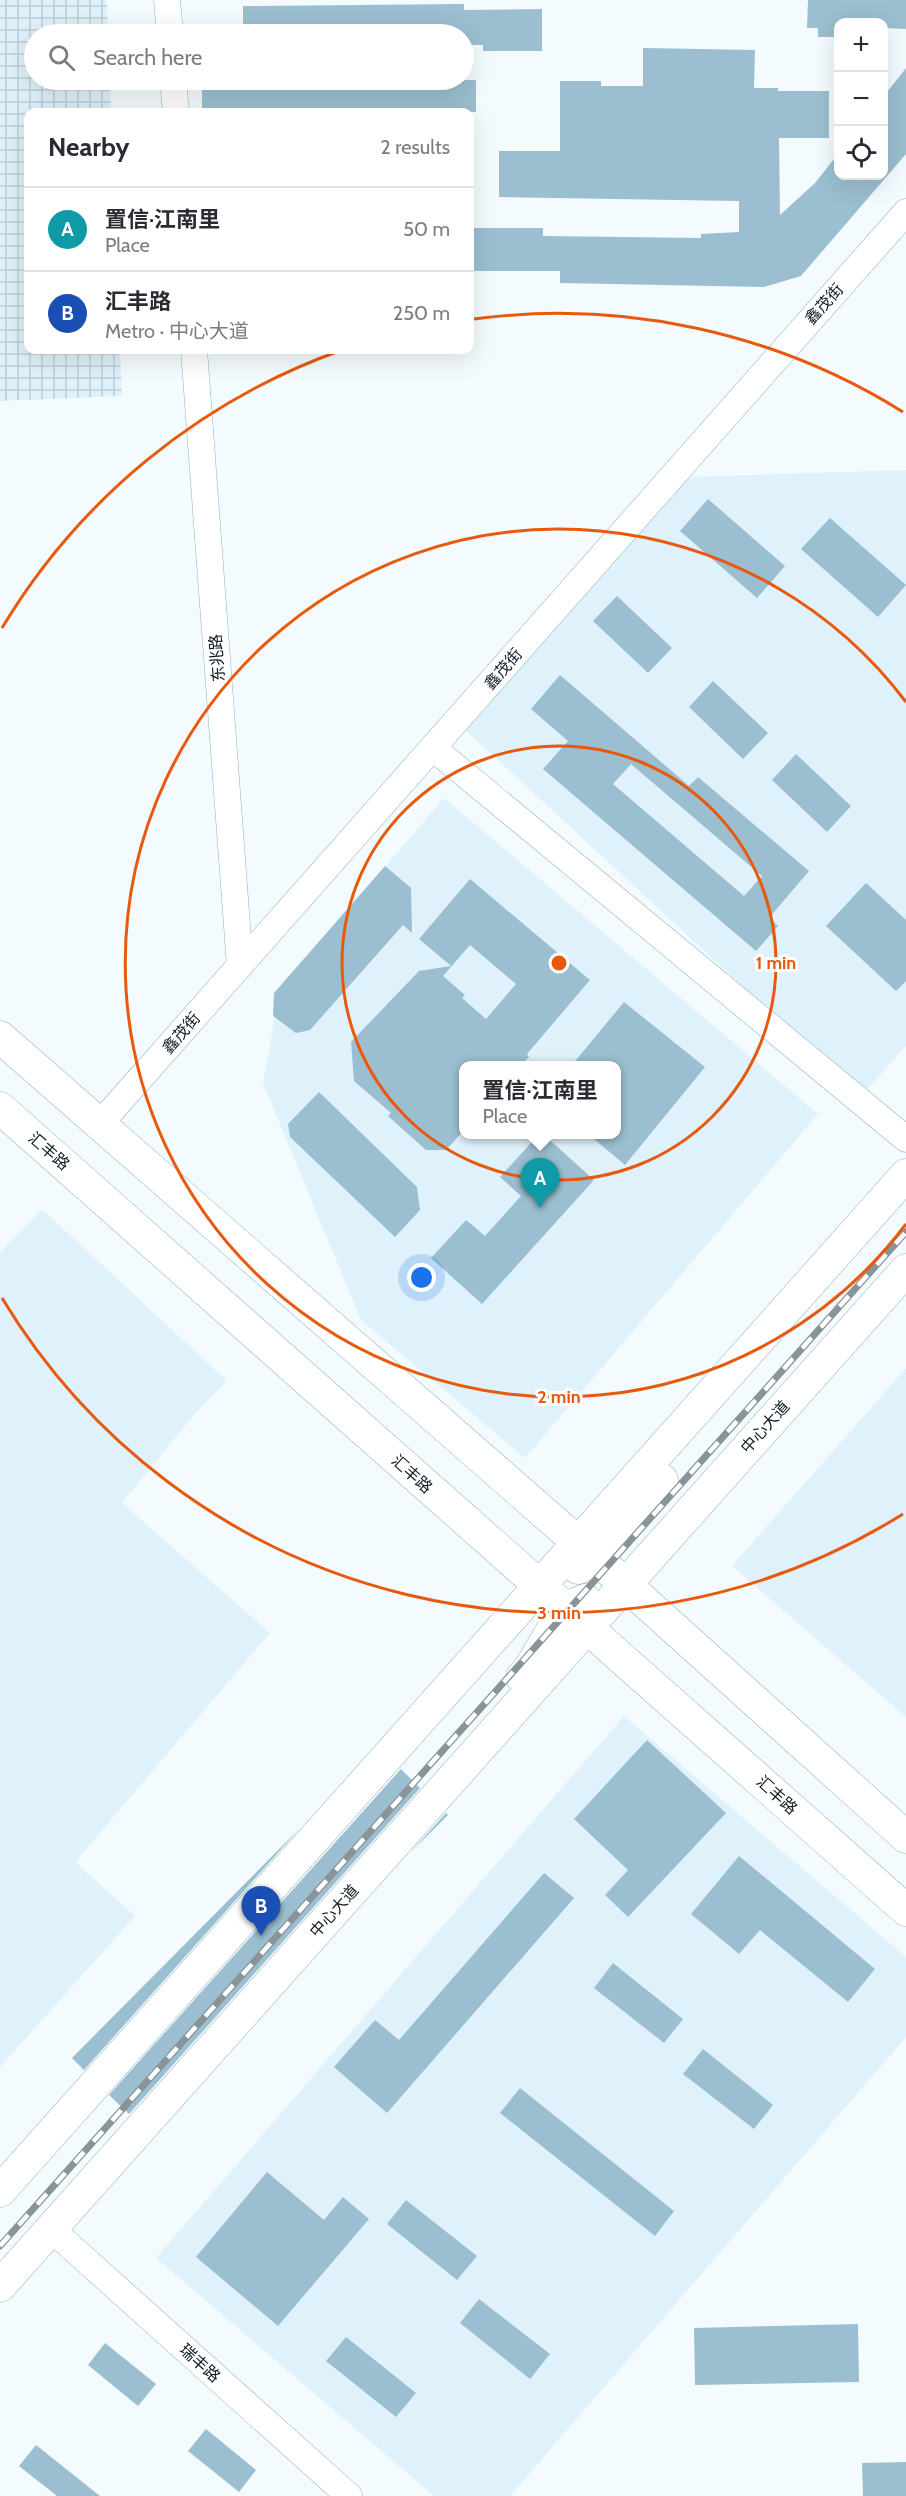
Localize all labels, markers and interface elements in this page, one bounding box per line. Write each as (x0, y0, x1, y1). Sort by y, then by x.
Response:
map controls (834, 18, 888, 180)
button: + (834, 18, 888, 72)
search box (24, 24, 474, 90)
icon: search (45, 41, 78, 74)
text: Search here (93, 44, 202, 71)
button: − (834, 72, 888, 126)
button: locate (834, 126, 888, 180)
text: Nearby (48, 131, 129, 163)
text: 2 results (380, 135, 450, 159)
text: 置信·江南里 (105, 206, 220, 233)
text: A (61, 217, 74, 241)
text: 50 m (403, 217, 450, 241)
text: Place (105, 233, 150, 257)
street label: 鑫茂街 (801, 280, 847, 328)
text: 汇丰路 (105, 288, 171, 315)
text: B (61, 301, 74, 325)
text: 250 m (393, 301, 450, 325)
text: Metro · 中心大道 (105, 319, 249, 343)
street label: 东兆路 (206, 633, 228, 683)
street label: 鑫茂街 (480, 645, 526, 693)
text: 1 min (756, 952, 796, 974)
centre of rings (549, 953, 569, 973)
street label: 鑫茂街 (158, 1009, 204, 1057)
popup (459, 1061, 621, 1139)
text: 置信·江南里 (482, 1077, 598, 1104)
text: Place (482, 1104, 527, 1128)
street label: 汇丰路 (25, 1128, 73, 1174)
pin: A (520, 1158, 560, 1208)
your location (407, 1263, 436, 1292)
text: 2 min (537, 1386, 581, 1408)
street label: 中心大道 (737, 1397, 793, 1457)
street label: 汇丰路 (388, 1451, 436, 1497)
text: 3 min (537, 1602, 581, 1624)
street label: 汇丰路 (753, 1772, 801, 1818)
street label: 中心大道 (306, 1881, 362, 1941)
pin: B (242, 1886, 280, 1936)
street label: 瑞丰路 (176, 2340, 224, 2386)

